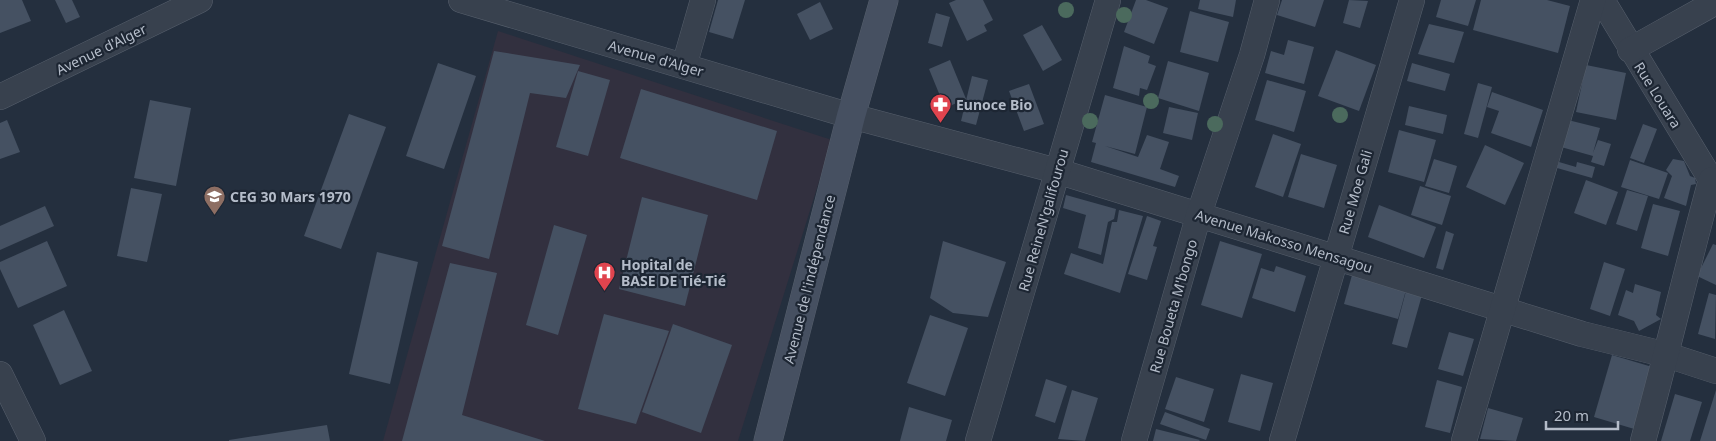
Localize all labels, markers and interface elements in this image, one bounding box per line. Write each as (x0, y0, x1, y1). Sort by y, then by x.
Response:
street label: Avenue d'Alger (53, 19, 150, 79)
street label: Avenue d'Alger (606, 35, 706, 81)
street label: Rue Louara (1630, 58, 1686, 132)
pharmacy icon: Eunoce Bio (928, 92, 952, 123)
place label: Eunoce Bio (956, 95, 1033, 114)
street label: Rue ReineN'galifourou (1014, 147, 1072, 293)
street label: Rue Moe Gali (1334, 148, 1376, 236)
school or university icon: CEG 30 Mars 1970 (202, 184, 226, 215)
place label: CEG 30 Mars 1970 (230, 187, 351, 206)
street label: Avenue de l'indépendance (779, 193, 839, 365)
street label: Avenue Makosso Mensagou (1193, 205, 1375, 277)
street label: Rue Boueta M'bongo (1145, 237, 1201, 375)
place label: Hopital de BASE DE Tié-Tié (621, 255, 726, 290)
hospital icon: Hopital de BASE DE Tié-Tié (593, 260, 617, 291)
scale bar (1546, 398, 1618, 430)
text: 20 m (1554, 405, 1589, 425)

